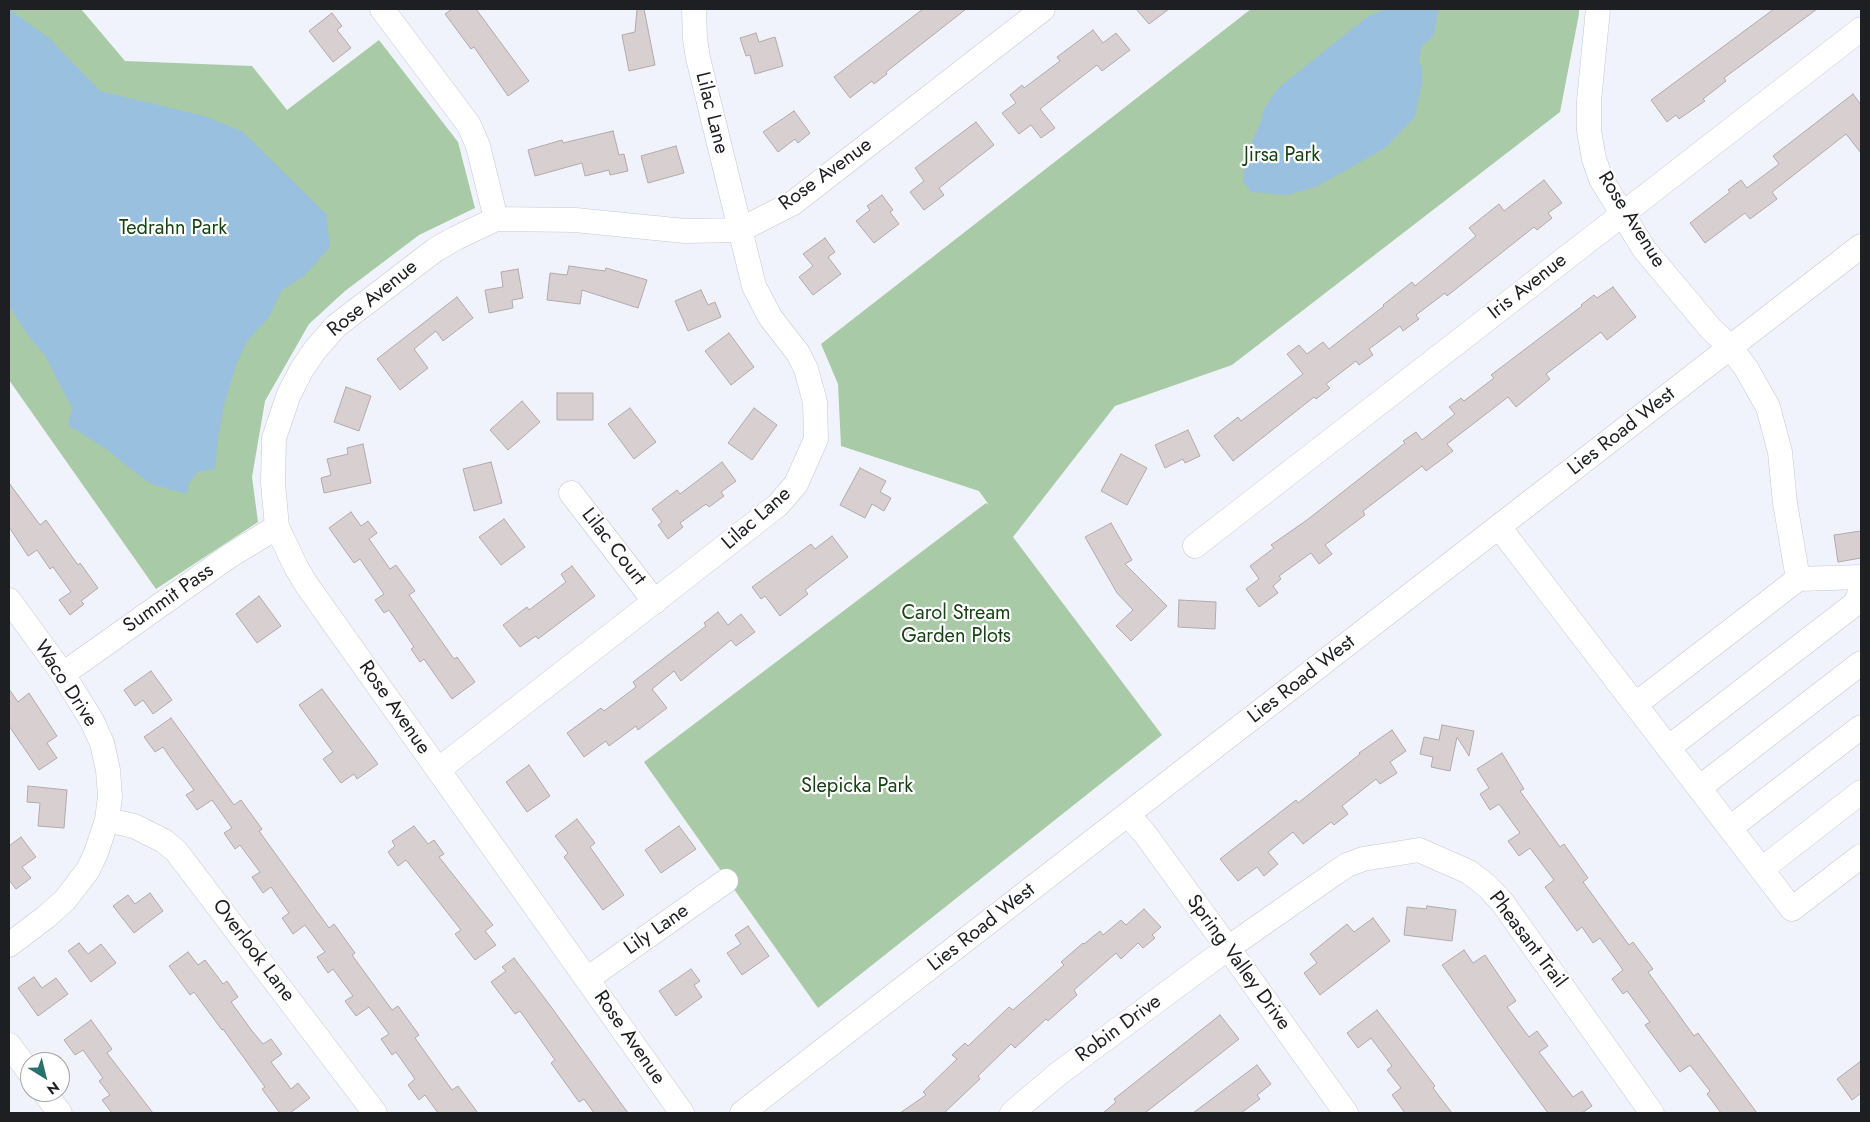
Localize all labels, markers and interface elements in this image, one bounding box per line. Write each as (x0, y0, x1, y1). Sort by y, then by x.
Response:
street label: Lilac Lane (689, 70, 733, 156)
street label: Rose Avenue (775, 133, 877, 217)
park label: Jirsa Park (1244, 144, 1320, 168)
street label: Rose Avenue (1592, 168, 1670, 272)
park label: Tedrahn Park (119, 217, 227, 241)
street label: Iris Avenue (1484, 249, 1572, 325)
street label: Rose Avenue (323, 255, 423, 343)
street label: Lies Road West (1564, 383, 1680, 481)
street label: Lilac Lane (718, 483, 796, 555)
street label: Lilac Court (576, 504, 650, 590)
street label: Summit Pass (119, 559, 219, 639)
park label: Carol Stream Garden Plots (901, 602, 1011, 649)
street label: Lies Road West (1244, 631, 1360, 729)
street label: Waco Drive (28, 636, 102, 732)
street label: Rose Avenue (353, 657, 435, 759)
park label: Slepicka Park (801, 775, 913, 799)
street label: Lies Road West (924, 879, 1040, 977)
street label: Pheasant Trail (1483, 887, 1571, 993)
street label: Spring Valley Drive (1181, 891, 1295, 1035)
street label: Overlook Lane (207, 895, 299, 1007)
street label: Lily Lane (620, 899, 694, 961)
street label: Rose Avenue (588, 987, 670, 1089)
street label: Robin Drive (1072, 990, 1166, 1068)
north arrow (20, 1052, 70, 1102)
text: N (43, 1077, 64, 1100)

